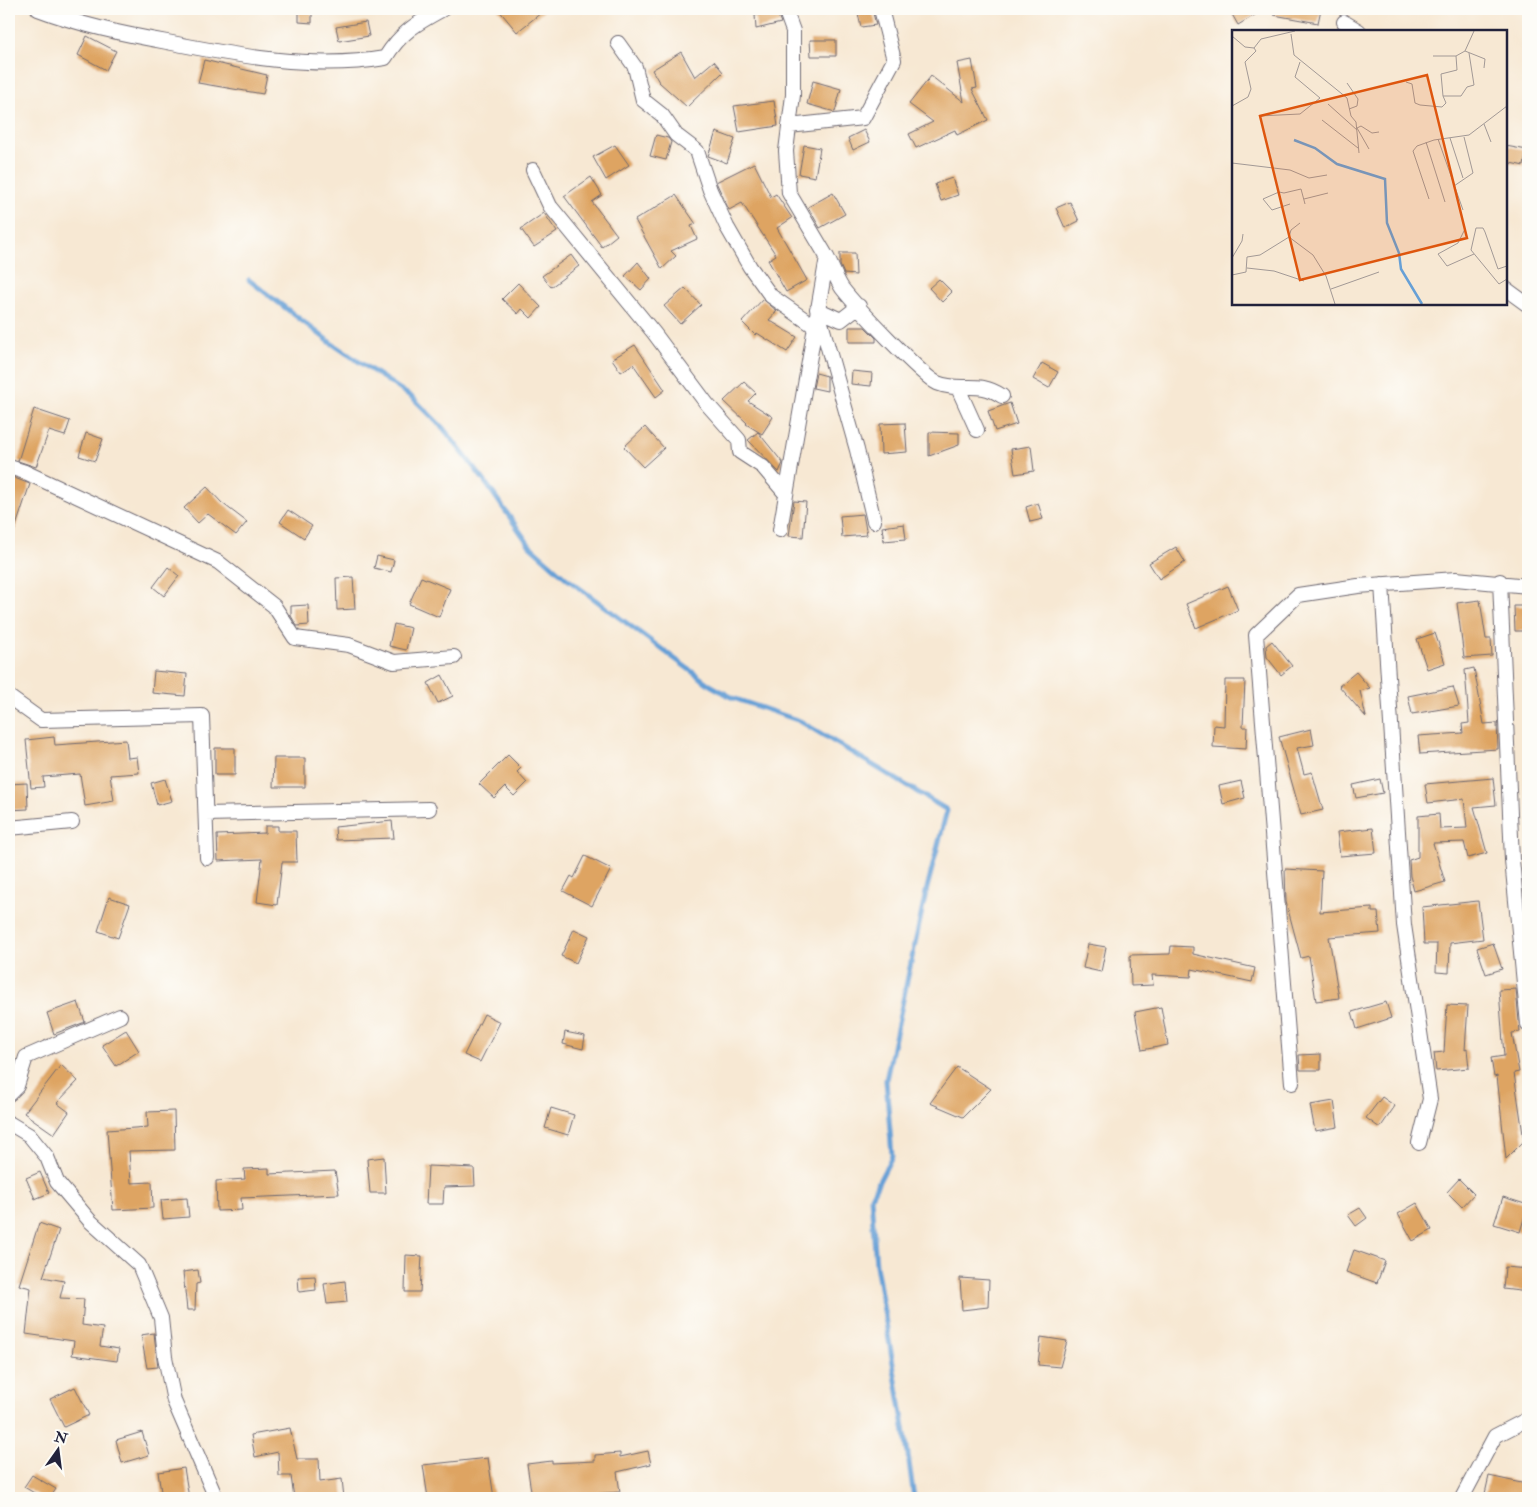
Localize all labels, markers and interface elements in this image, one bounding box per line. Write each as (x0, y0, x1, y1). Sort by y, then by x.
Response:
inset map (1232, 30, 1507, 305)
north arrow (32, 1424, 82, 1474)
text: N (52, 1428, 70, 1448)

